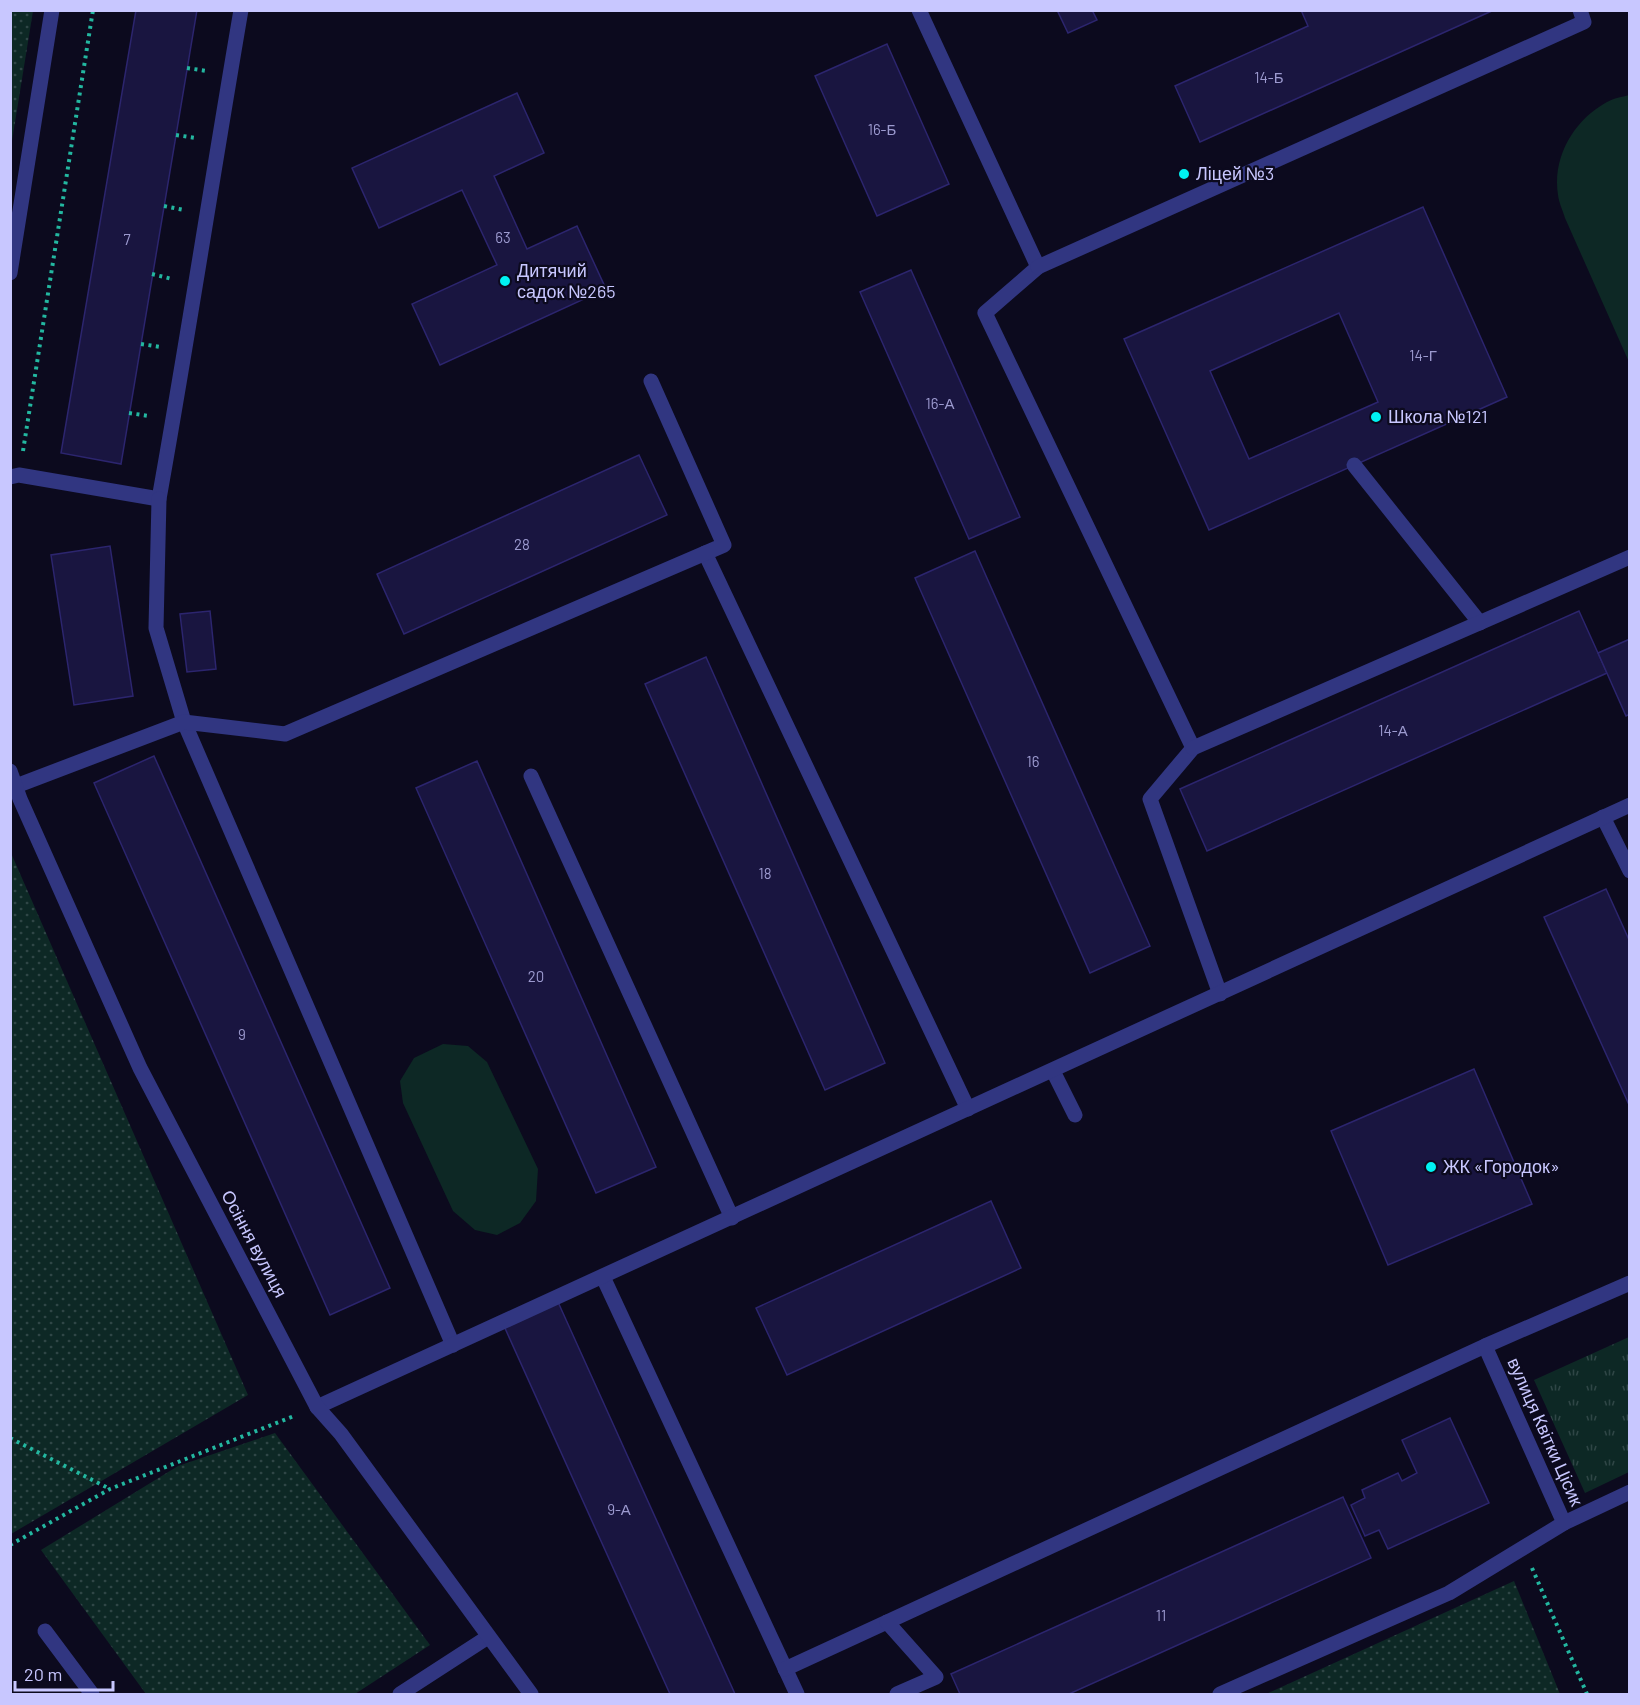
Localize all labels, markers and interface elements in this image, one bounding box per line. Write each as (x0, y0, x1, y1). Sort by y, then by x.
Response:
house number: 14-Б (1254, 68, 1284, 86)
house number: 16-Б (868, 120, 897, 138)
place label: Ліцей №3 (1196, 162, 1274, 184)
marker: Ліцей №3 (1177, 167, 1191, 181)
house number: 63 (495, 228, 511, 246)
house number: 7 (123, 230, 131, 248)
place label: Дитячий садок №265 (517, 259, 615, 302)
marker: Дитячий садок №265 (498, 274, 512, 288)
house number: 14-Г (1409, 346, 1437, 364)
house number: 16-А (926, 394, 954, 412)
place label: Школа №121 (1388, 405, 1488, 427)
marker: Школа №121 (1369, 410, 1383, 424)
house number: 28 (514, 535, 530, 553)
house number: 14-А (1378, 721, 1408, 739)
house number: 16 (1027, 752, 1039, 770)
house number: 18 (758, 864, 772, 882)
house number: 20 (528, 967, 544, 985)
house number: 9 (238, 1025, 246, 1043)
place label: ЖК «Городок» (1443, 1155, 1560, 1177)
marker: ЖК «Городок» (1424, 1160, 1438, 1174)
street label: Осіння вулиця (217, 1186, 292, 1301)
street label: вулиця Квітки Цісик (1503, 1354, 1589, 1509)
house number: 9-А (607, 1500, 631, 1518)
house number: 11 (1156, 1606, 1166, 1624)
scale bar (15, 1654, 112, 1692)
text: 20 m (24, 1663, 62, 1685)

